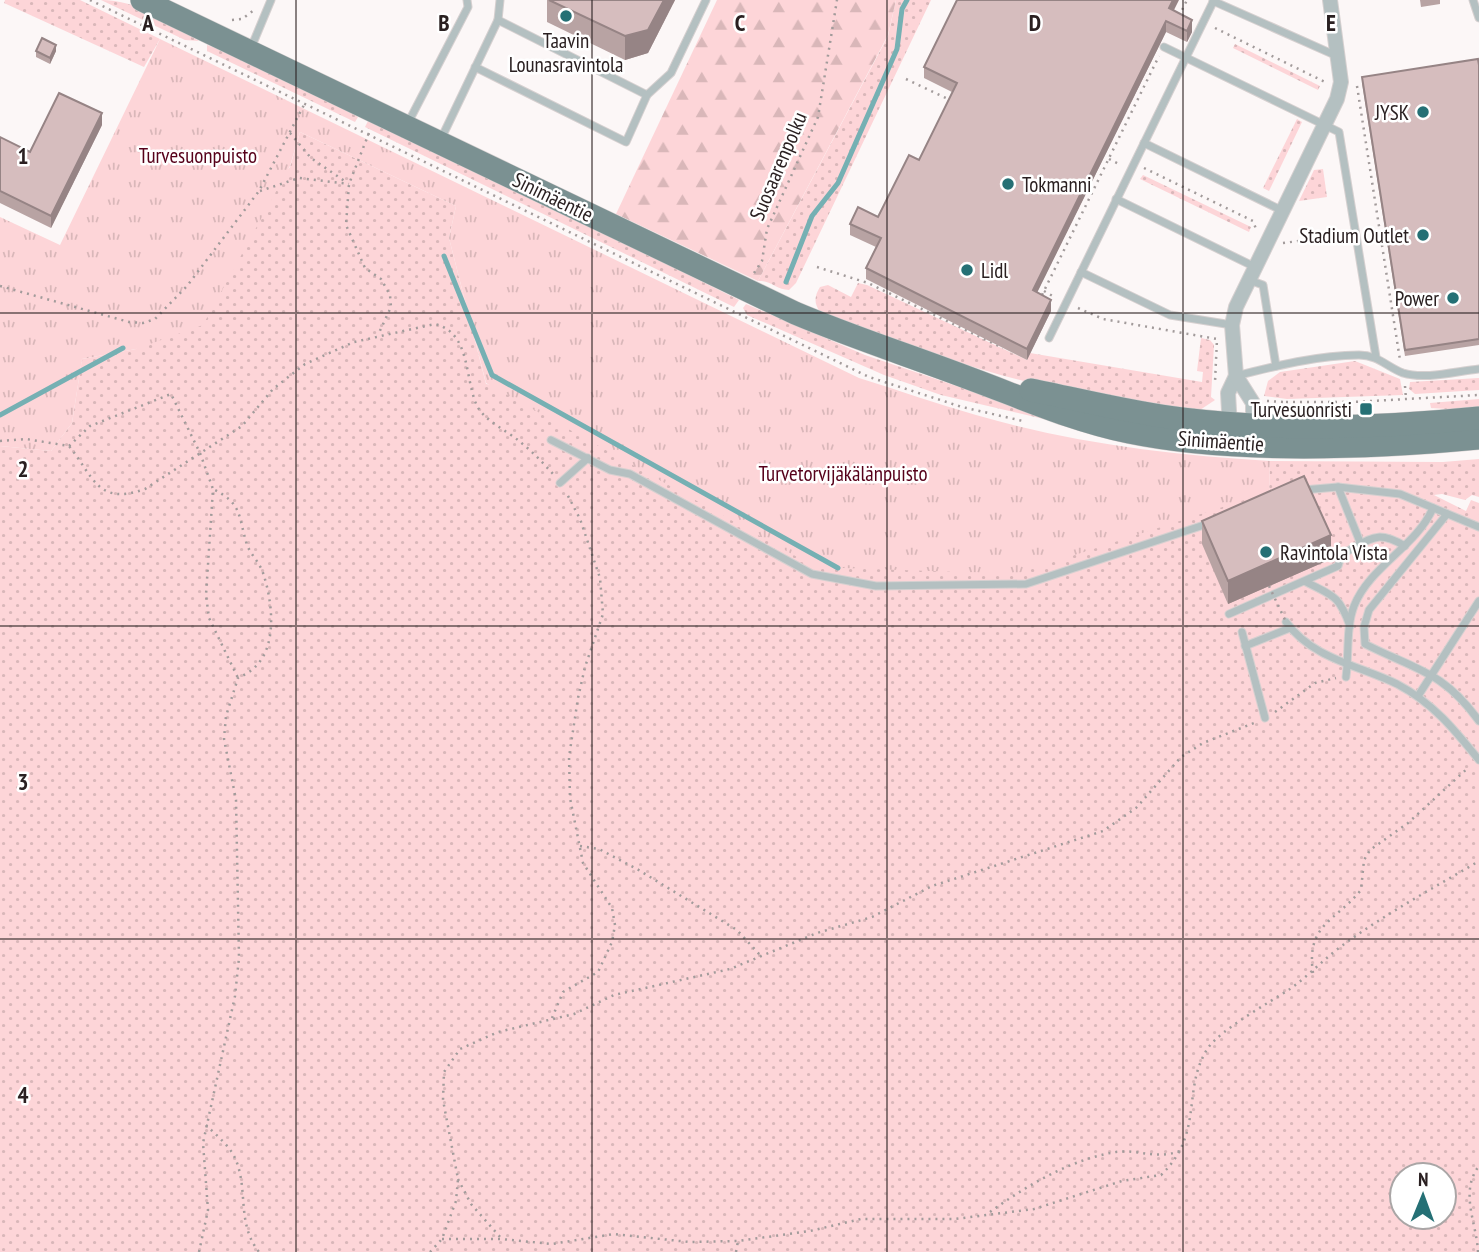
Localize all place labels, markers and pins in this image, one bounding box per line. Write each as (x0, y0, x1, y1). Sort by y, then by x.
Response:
marker: Taavin Lounasravintola (558, 8, 574, 24)
place label: Taavin Lounasravintola (509, 27, 623, 78)
place label: JYSK (1374, 99, 1409, 126)
marker: JYSK (1415, 104, 1431, 120)
place label: Tokmanni (1022, 171, 1092, 198)
marker: Tokmanni (1000, 176, 1016, 192)
place label: Stadium Outlet (1299, 222, 1409, 249)
marker: Stadium Outlet (1415, 227, 1431, 243)
place label: Lidl (981, 257, 1008, 284)
marker: Lidl (959, 262, 975, 278)
place label: Power (1395, 285, 1439, 312)
marker: Power (1445, 290, 1461, 306)
place label: Turvesuonristi (1250, 396, 1352, 423)
marker: Turvesuonristi (1358, 401, 1374, 417)
place label: Ravintola Vista (1280, 539, 1388, 566)
marker: Ravintola Vista (1258, 544, 1274, 560)

